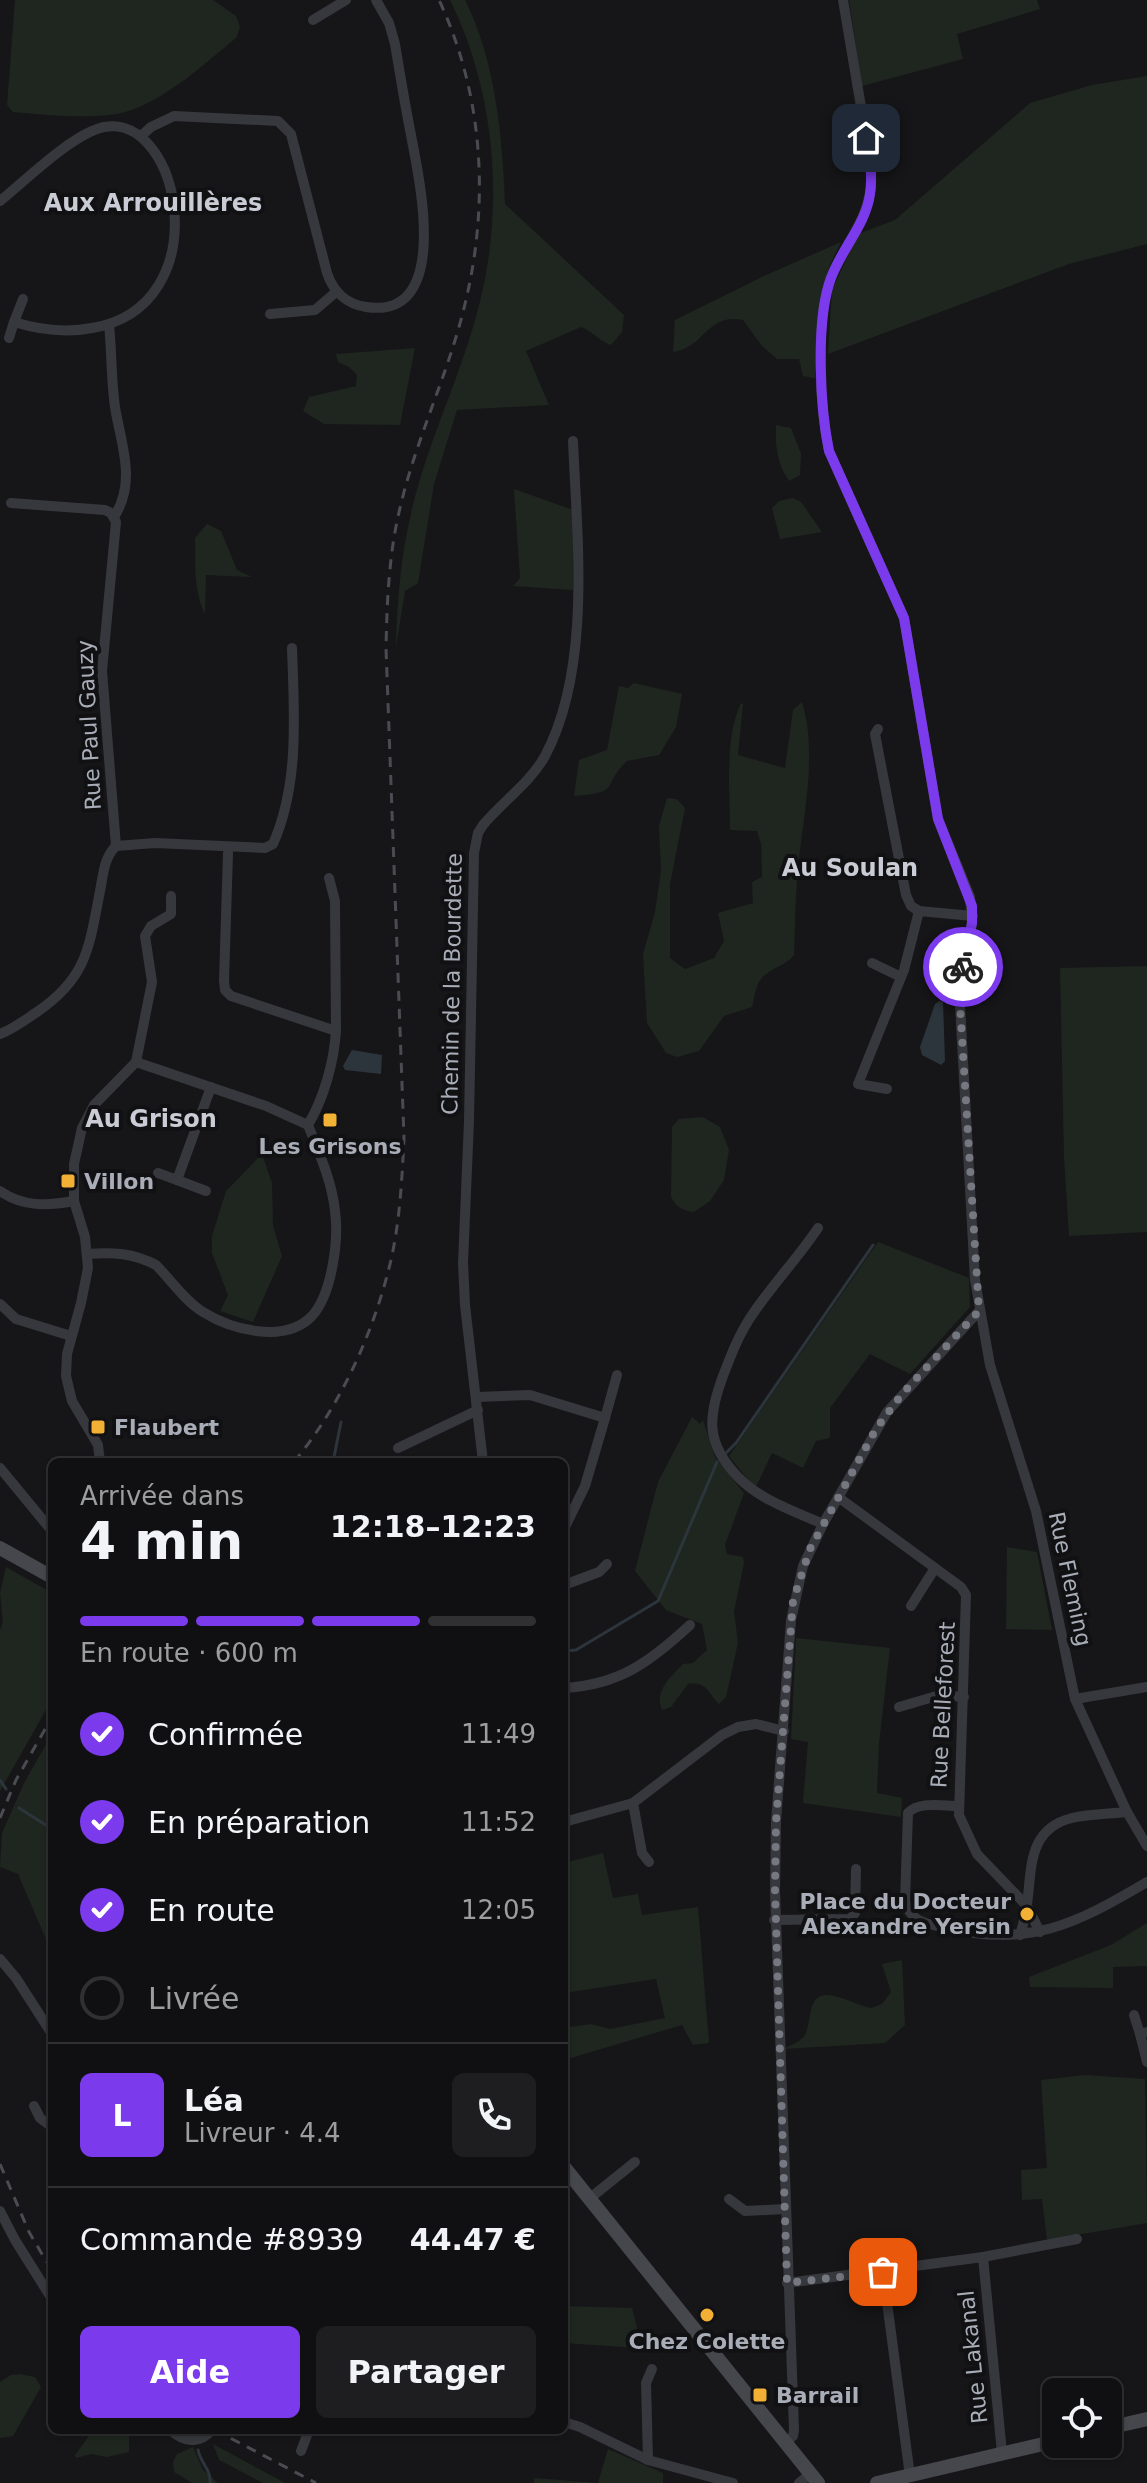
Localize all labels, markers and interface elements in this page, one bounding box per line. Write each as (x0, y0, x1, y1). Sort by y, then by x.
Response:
pin (832, 104, 900, 172)
icon: home (844, 116, 888, 160)
district label: Aux Arrouillères (44, 189, 262, 217)
street label: Rue Paul Gauzy (72, 639, 106, 811)
street label: Chemin de la Bourdette (437, 853, 467, 1115)
district label: Au Soulan (782, 854, 918, 882)
courier (923, 927, 1003, 1007)
icon: bike (941, 945, 985, 989)
district label: Au Grison (85, 1105, 217, 1133)
marker: Les Grisons (321, 1111, 339, 1129)
place label: Les Grisons (258, 1134, 402, 1159)
place label: Villon (84, 1169, 154, 1194)
marker: Villon (59, 1172, 77, 1190)
place label: Flaubert (114, 1415, 220, 1440)
marker: Flaubert (89, 1418, 107, 1436)
text: Arrivée dans (80, 1481, 244, 1511)
text: 12:18–12:23 (330, 1509, 536, 1544)
street label: Rue Fleming (1044, 1510, 1096, 1648)
text: 4 min (80, 1511, 243, 1571)
street label: Rue Belleforest (926, 1621, 960, 1789)
text: En route · 600 m (80, 1638, 298, 1668)
icon: check (80, 1712, 124, 1756)
text: Confirmée (148, 1717, 303, 1752)
text: 11:49 (461, 1719, 536, 1749)
icon: check (80, 1800, 124, 1844)
text: En préparation (148, 1805, 370, 1840)
text: 11:52 (461, 1807, 536, 1837)
icon: check (80, 1888, 124, 1932)
place label: Place du Docteur Alexandre Yersin (799, 1889, 1011, 1939)
text: En route (148, 1893, 275, 1928)
text: 12:05 (461, 1895, 536, 1925)
marker: Place du Docteur Alexandre Yersin (1018, 1905, 1036, 1923)
text: Livrée (148, 1981, 239, 2016)
button: phone (452, 2073, 536, 2157)
text: Léa (184, 2083, 244, 2118)
text: L (112, 2098, 132, 2133)
text: Livreur · 4.4 (184, 2118, 341, 2148)
text: Commande #8939 (80, 2222, 364, 2257)
text: 44.47 € (410, 2222, 536, 2257)
pin (849, 2238, 917, 2306)
icon: bag (861, 2250, 905, 2294)
street label: Rue Lakanal (954, 2289, 992, 2425)
marker: Chez Colette (698, 2306, 716, 2324)
button: Aide (80, 2326, 300, 2418)
button: Partager (316, 2326, 536, 2418)
place label: Chez Colette (629, 2329, 785, 2354)
map controls (1042, 2378, 1122, 2458)
button: locate (1042, 2378, 1122, 2458)
place label: Barrail (776, 2383, 859, 2408)
marker: Barrail (751, 2386, 769, 2404)

